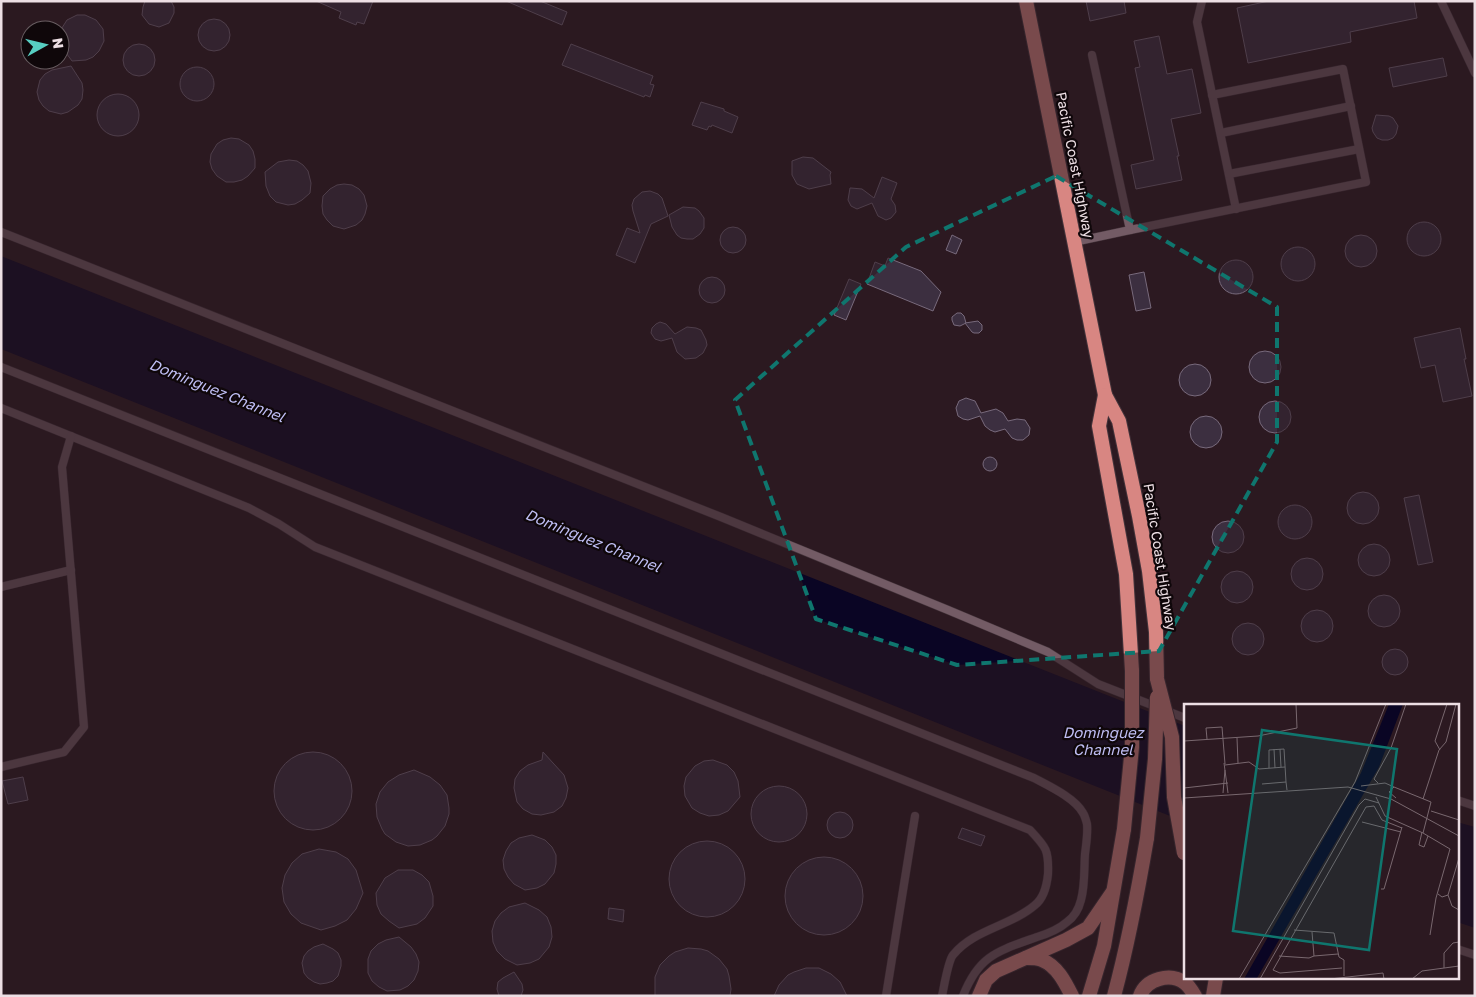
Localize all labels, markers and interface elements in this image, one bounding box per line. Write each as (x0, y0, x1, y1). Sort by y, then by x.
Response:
north arrow (20, 20, 70, 70)
text: N (49, 37, 68, 50)
street label: Pacific Coast Highway (1053, 90, 1098, 240)
water label: Dominguez Channel (147, 355, 289, 427)
street label: Pacific Coast Highway (1140, 482, 1181, 632)
water label: Dominguez Channel (523, 505, 665, 577)
inset map (1184, 704, 1458, 980)
water label: Dominguez Channel (1063, 723, 1145, 758)

